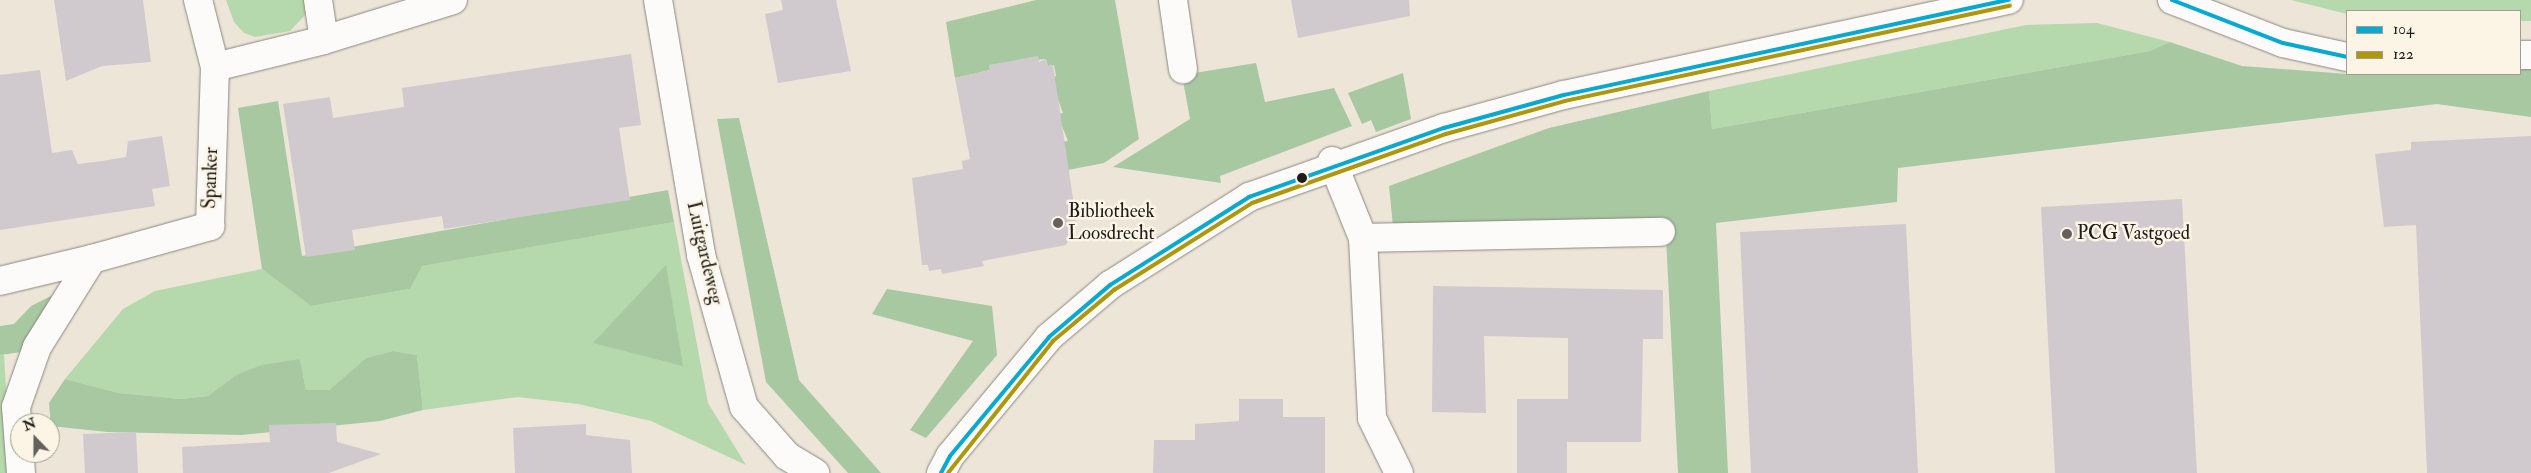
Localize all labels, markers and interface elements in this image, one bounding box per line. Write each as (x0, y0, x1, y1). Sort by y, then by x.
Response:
legend (2346, 10, 2521, 75)
text: 104 (2393, 20, 2414, 39)
text: 122 (2393, 45, 2414, 64)
street label: Spanker (199, 147, 223, 209)
unlabelled marker (1297, 173, 1307, 183)
street label: Luitgardeweg (681, 199, 727, 307)
place label: Bibliotheek Loosdrecht (1068, 201, 1155, 245)
marker: Bibliotheek Loosdrecht (1052, 217, 1064, 229)
place label: PCG Vastgoed (2077, 223, 2190, 245)
marker: PCG Vastgoed (2061, 228, 2073, 240)
north arrow (10, 413, 60, 463)
text: N (21, 414, 39, 435)

